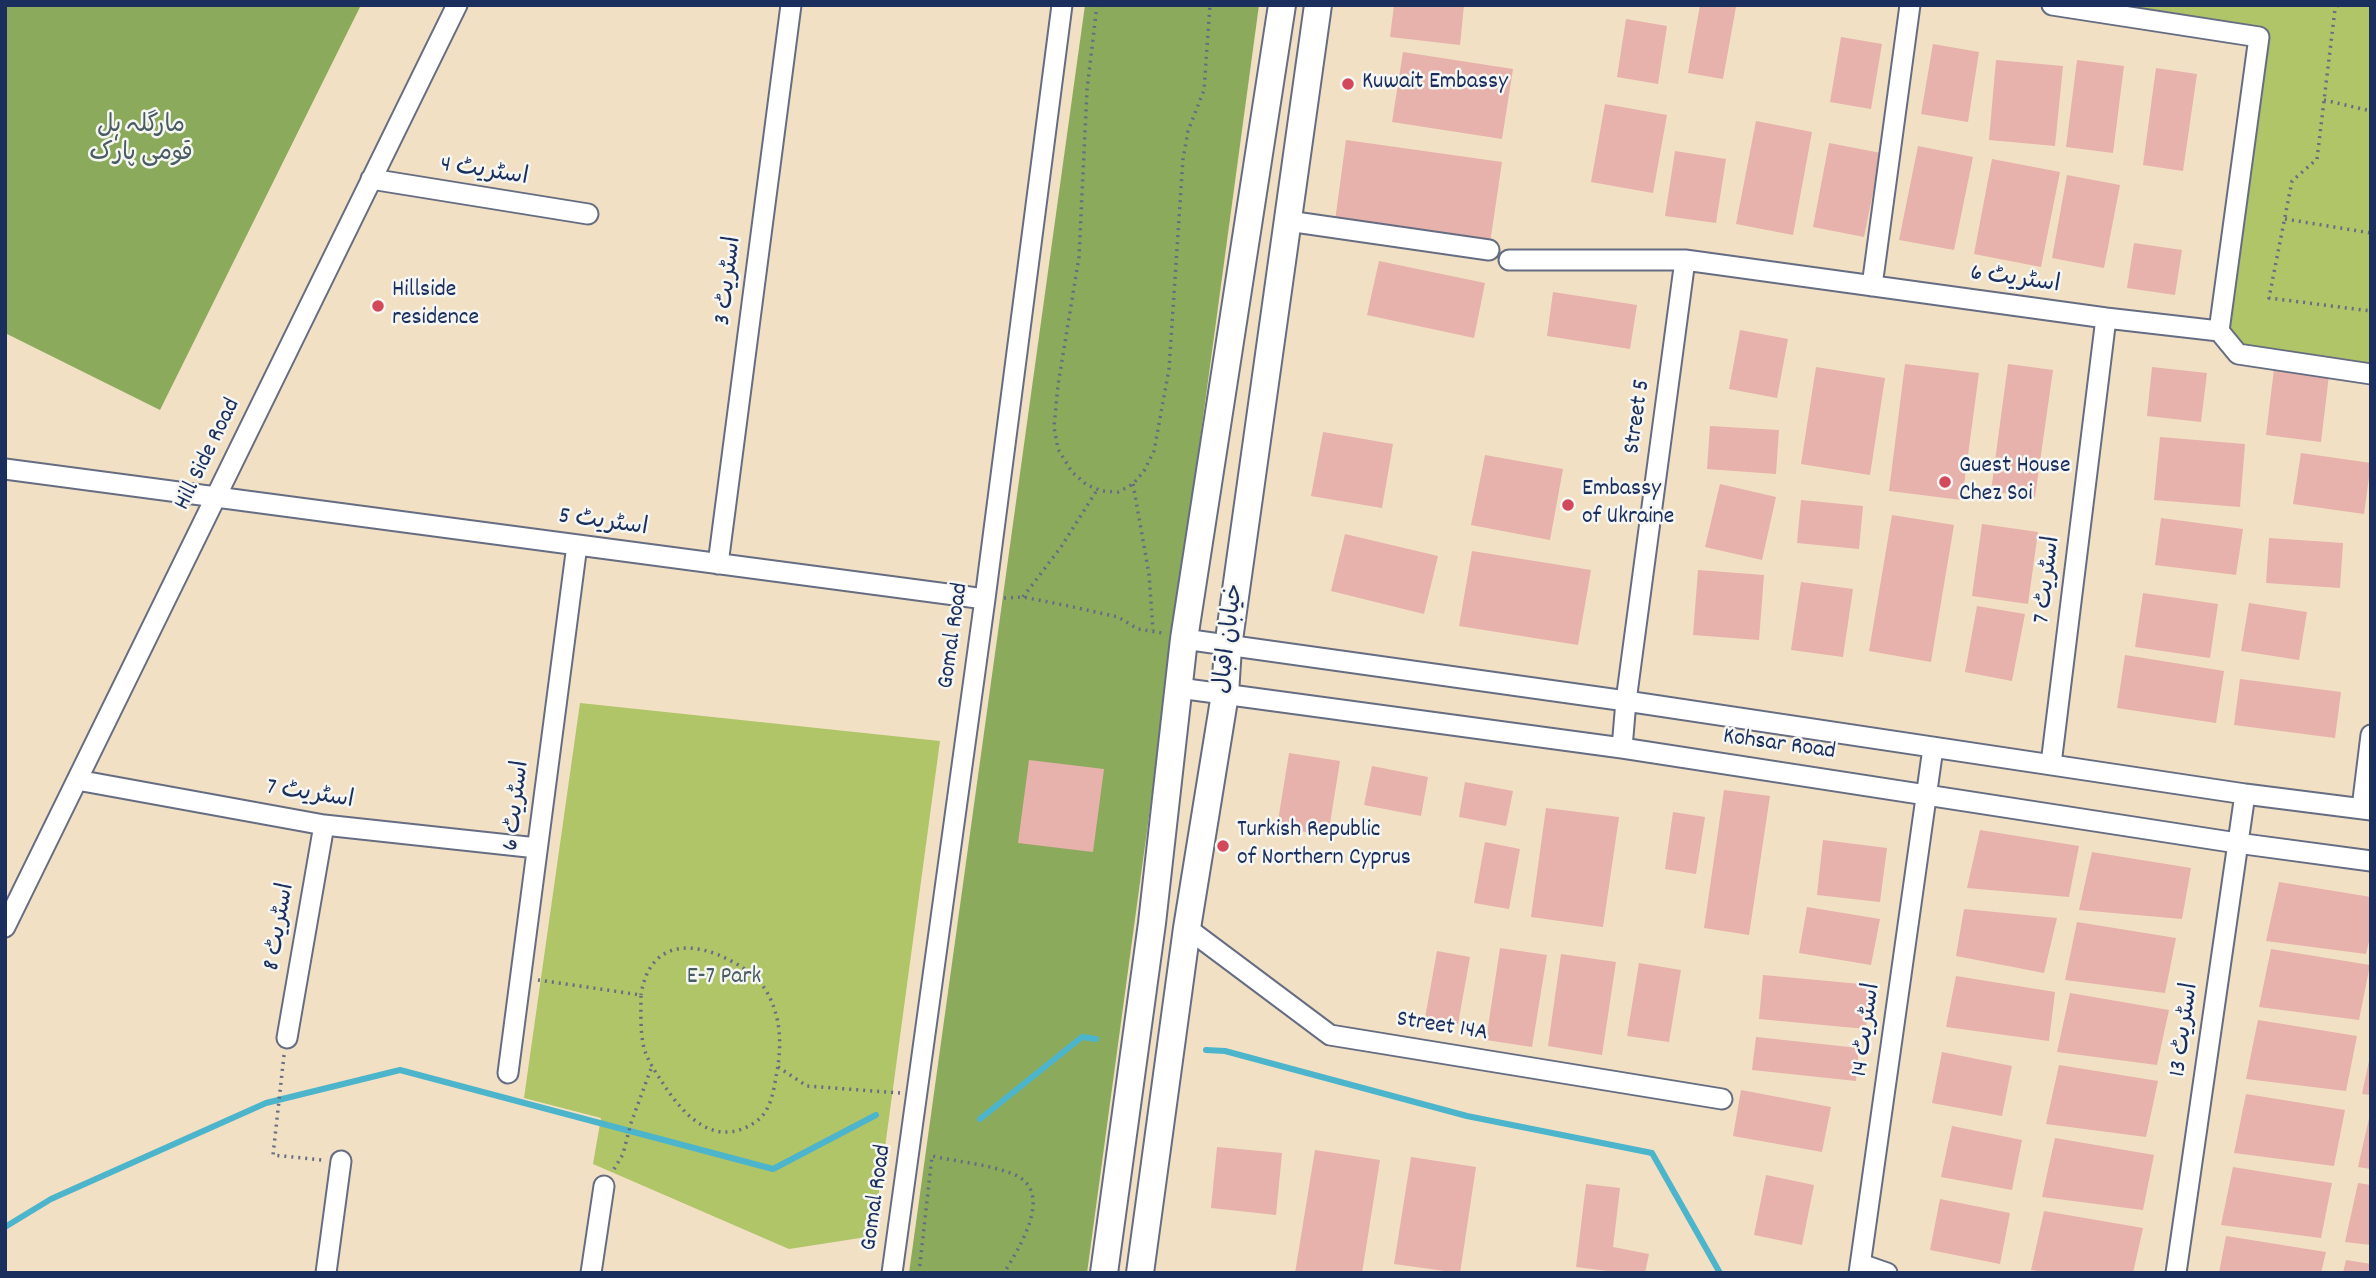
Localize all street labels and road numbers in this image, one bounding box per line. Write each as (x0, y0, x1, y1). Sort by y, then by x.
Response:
street label: اسٹریٹ 4 (438, 152, 530, 194)
street label: اسٹریٹ 3 (710, 235, 750, 327)
street label: اسٹریٹ 6 (1968, 260, 2062, 302)
street label: Street 5 (1620, 378, 1658, 456)
street label: Hill Side Road (170, 394, 248, 516)
street label: اسٹریٹ 5 (557, 503, 649, 545)
street label: اسٹریٹ 7 (2029, 535, 2069, 625)
street label: Gomal Road (933, 581, 977, 691)
street label: خیابان اقبال (1210, 582, 1252, 696)
street label: Kohsar Road (1721, 724, 1837, 768)
street label: اسٹریٹ 6 (498, 759, 538, 853)
street label: اسٹریٹ 7 (264, 775, 356, 817)
street label: اسٹریٹ 8 (259, 881, 303, 973)
street label: اسٹریٹ 14 (1847, 981, 1889, 1079)
street label: اسٹریٹ 13 (2165, 981, 2207, 1079)
street label: Street 14A (1394, 1007, 1490, 1049)
street label: Gomal Road (856, 1143, 900, 1253)

